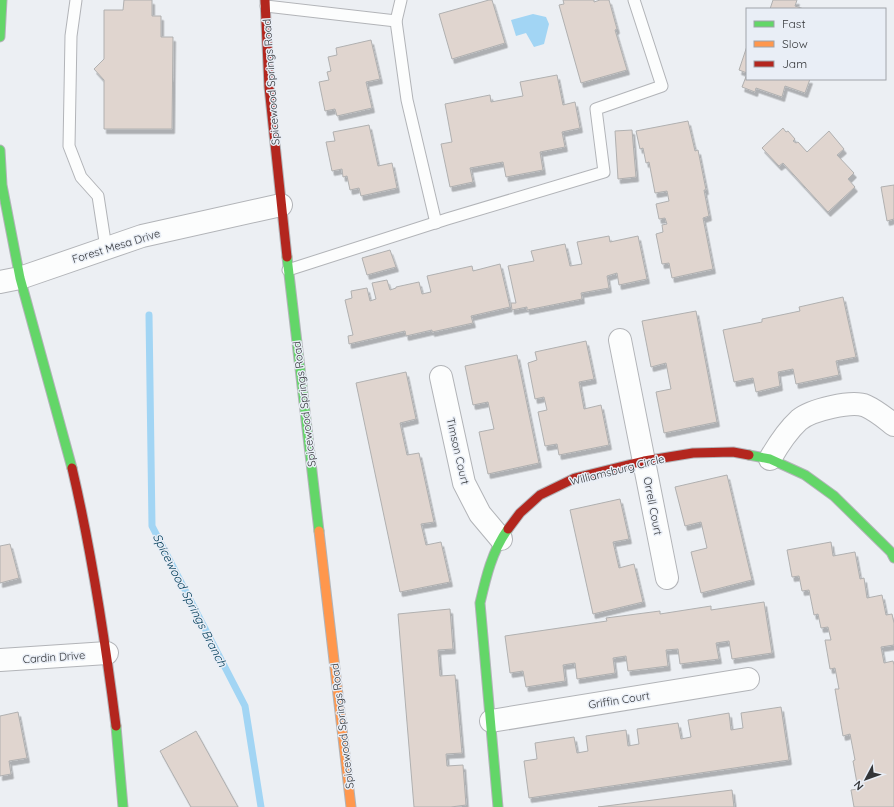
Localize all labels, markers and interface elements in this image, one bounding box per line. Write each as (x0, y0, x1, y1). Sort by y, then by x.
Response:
legend (746, 8, 886, 80)
text: Fast (782, 16, 806, 31)
street label: Spicewood Springs Road (260, 18, 282, 146)
text: Slow (782, 36, 808, 51)
text: Jam (782, 56, 807, 71)
street label: Forest Mesa Drive (70, 226, 162, 266)
street label: Spicewood Springs Road (289, 340, 319, 468)
street label: Timson Court (444, 416, 473, 486)
street label: Williamsburg Circle (568, 451, 666, 489)
street label: Orrell Court (641, 476, 666, 537)
water label: Spicewood Springs Branch (150, 531, 230, 669)
street label: Cardin Drive (22, 648, 86, 666)
street label: Spicewood Springs Road (327, 662, 357, 790)
street label: Griffin Court (587, 688, 651, 712)
north arrow (846, 759, 886, 799)
text: N (851, 778, 866, 793)

